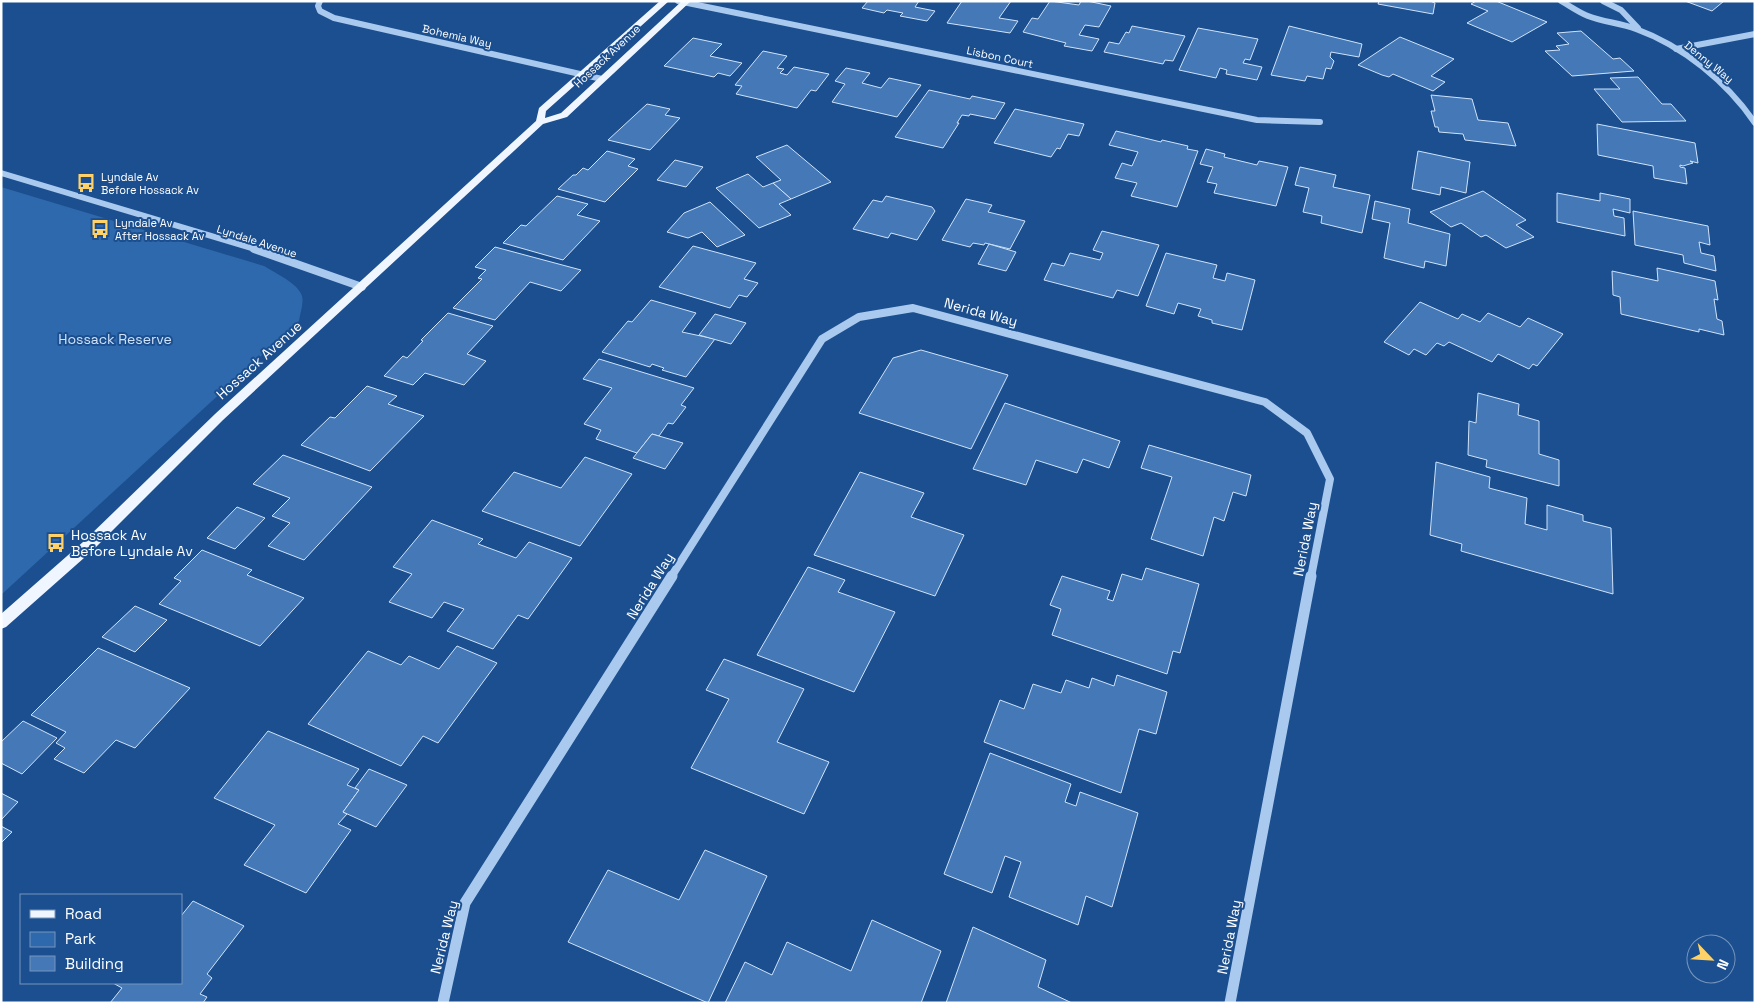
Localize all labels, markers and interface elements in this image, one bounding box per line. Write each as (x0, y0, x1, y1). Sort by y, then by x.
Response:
street label: Bohemia Way (421, 21, 493, 51)
street label: Hossack Avenue (571, 22, 643, 90)
street label: Denny Way (1682, 38, 1736, 86)
street label: Lisbon Court (965, 43, 1035, 71)
place label: Lyndale Av Before Hossack Av (101, 170, 199, 197)
bus stop icon: Lyndale Av Before Hossack Av (75, 172, 97, 194)
place label: Lyndale Av After Hossack Av (115, 216, 204, 243)
bus stop icon: Lyndale Av After Hossack Av (89, 218, 111, 240)
street label: Lyndale Avenue (215, 221, 299, 261)
street label: Nerida Way (942, 294, 1020, 330)
street label: Hossack Avenue (212, 317, 306, 403)
park label: Hossack Reserve (58, 330, 172, 348)
street label: Nerida Way (1289, 500, 1321, 578)
place label: Hossack Av Before Lyndale Av (71, 526, 193, 560)
bus stop icon: Hossack Av Before Lyndale Av (45, 532, 67, 554)
street label: Nerida Way (622, 549, 678, 623)
legend (20, 894, 182, 984)
street label: Nerida Way (426, 898, 462, 976)
street label: Nerida Way (1213, 898, 1245, 976)
text: Road (65, 904, 102, 923)
text: Park (65, 929, 96, 948)
north arrow (1686, 934, 1736, 984)
text: Building (65, 954, 124, 973)
text: N (1713, 956, 1733, 973)

